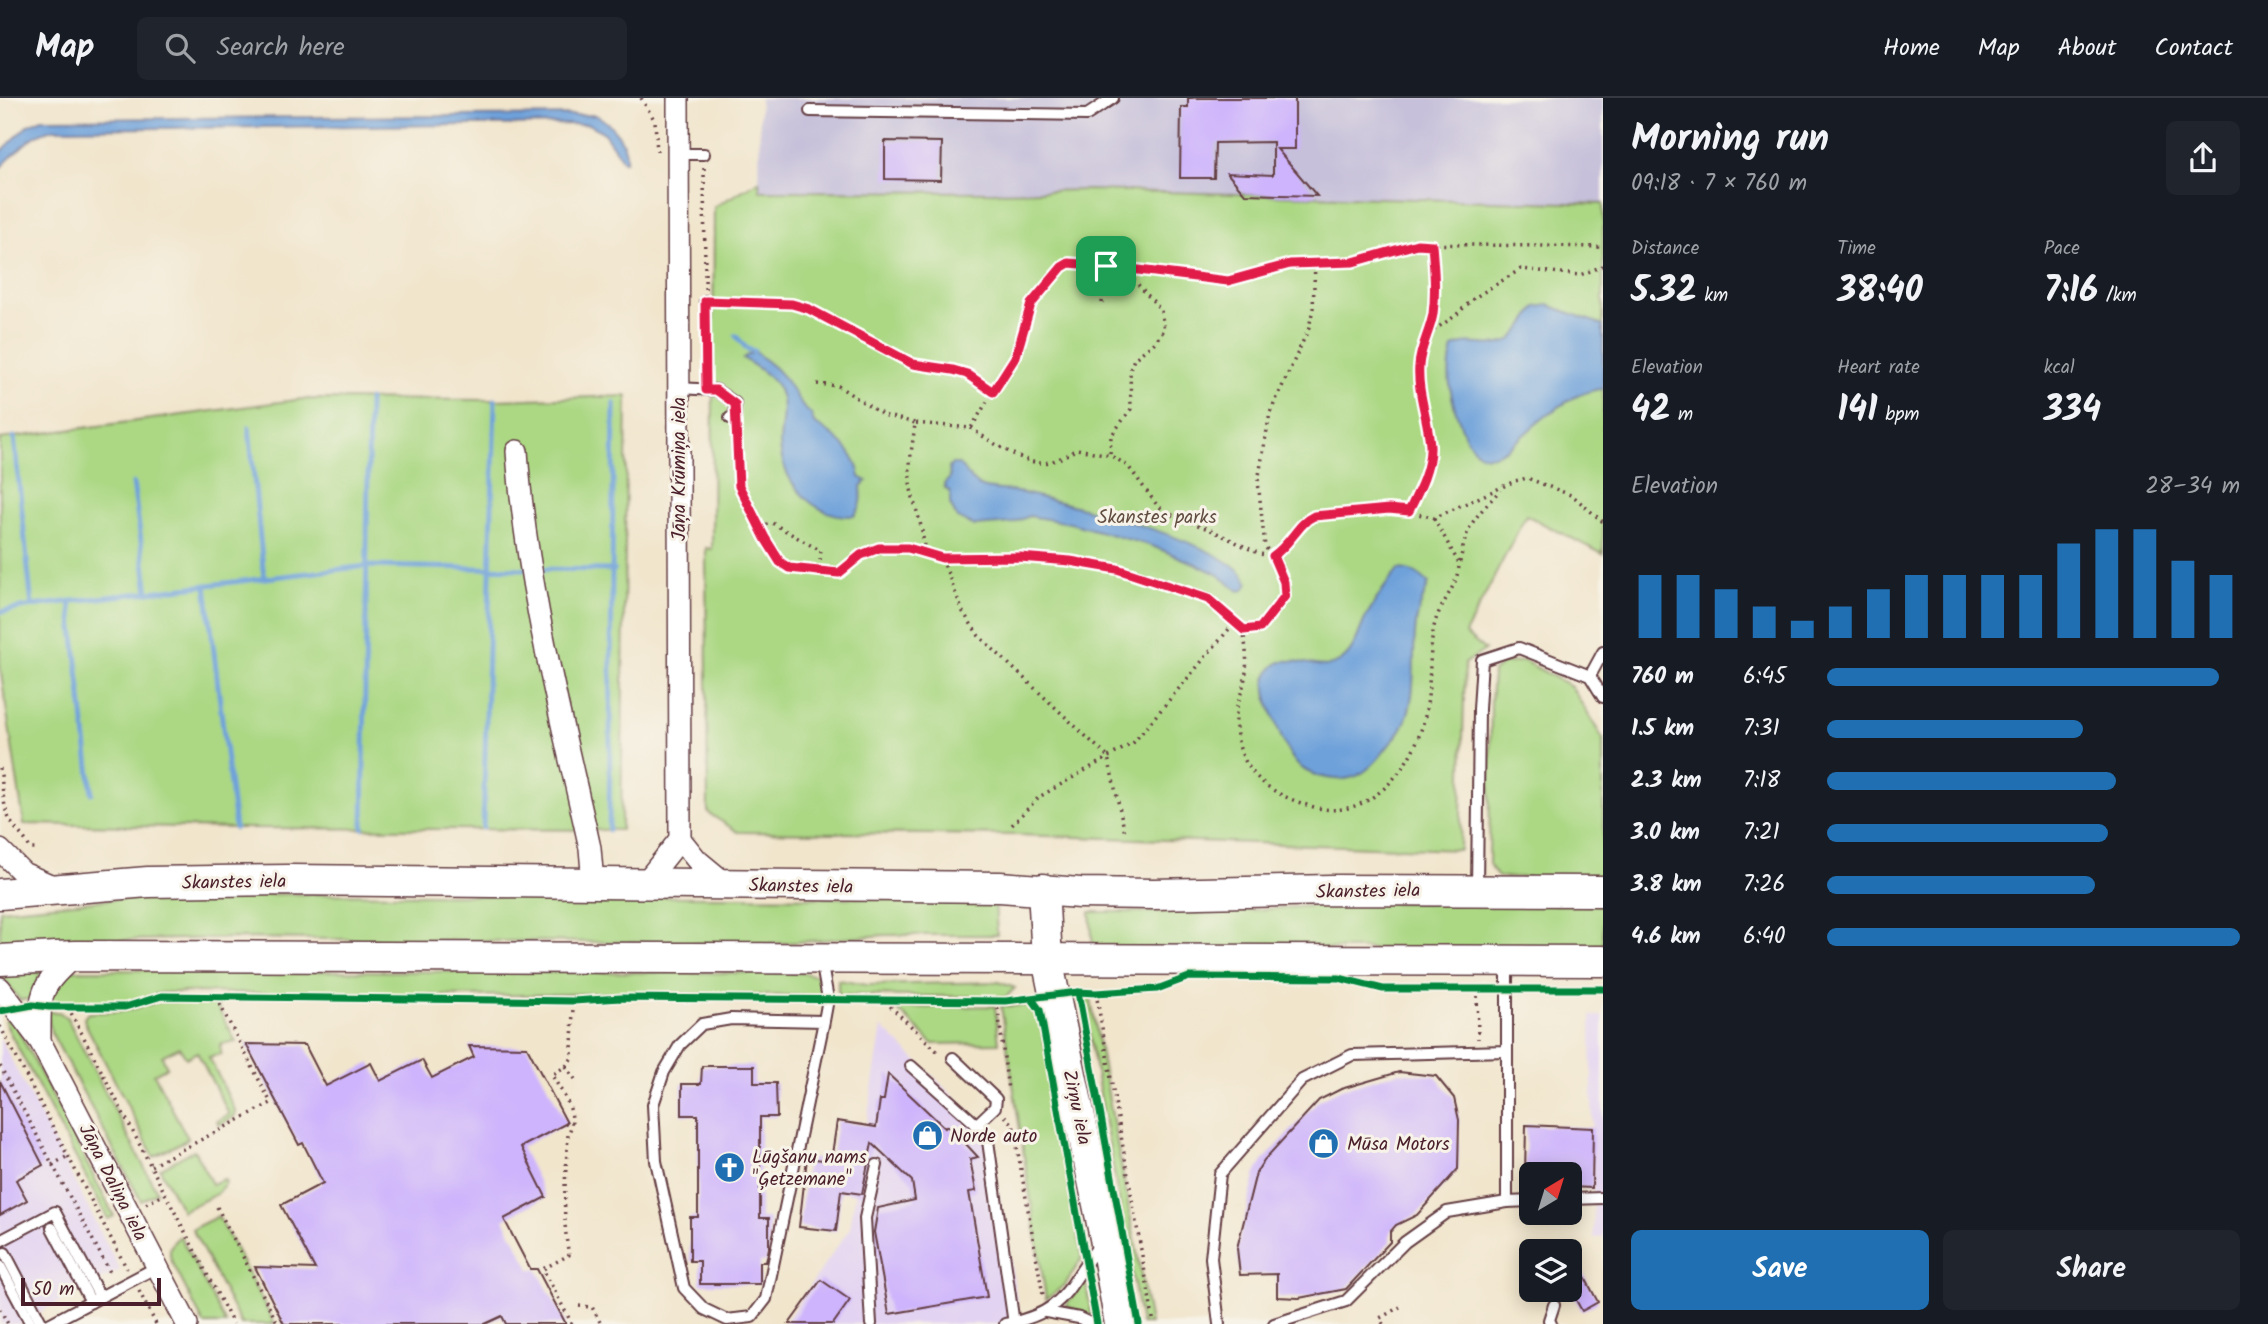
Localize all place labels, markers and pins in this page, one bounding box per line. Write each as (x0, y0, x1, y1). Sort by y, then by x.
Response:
pin (1076, 236, 1136, 296)
shop icon: Norde auto (910, 1118, 944, 1152)
place label: Norde auto (950, 1122, 1037, 1152)
shop icon: Mūsa Motors (1307, 1126, 1341, 1160)
place label: Mūsa Motors (1347, 1130, 1450, 1160)
place label: Lūgšanu nams "Ģetzemane" (752, 1143, 867, 1195)
church icon: Lūgšanu nams "Ģetzemane" (712, 1150, 746, 1184)

